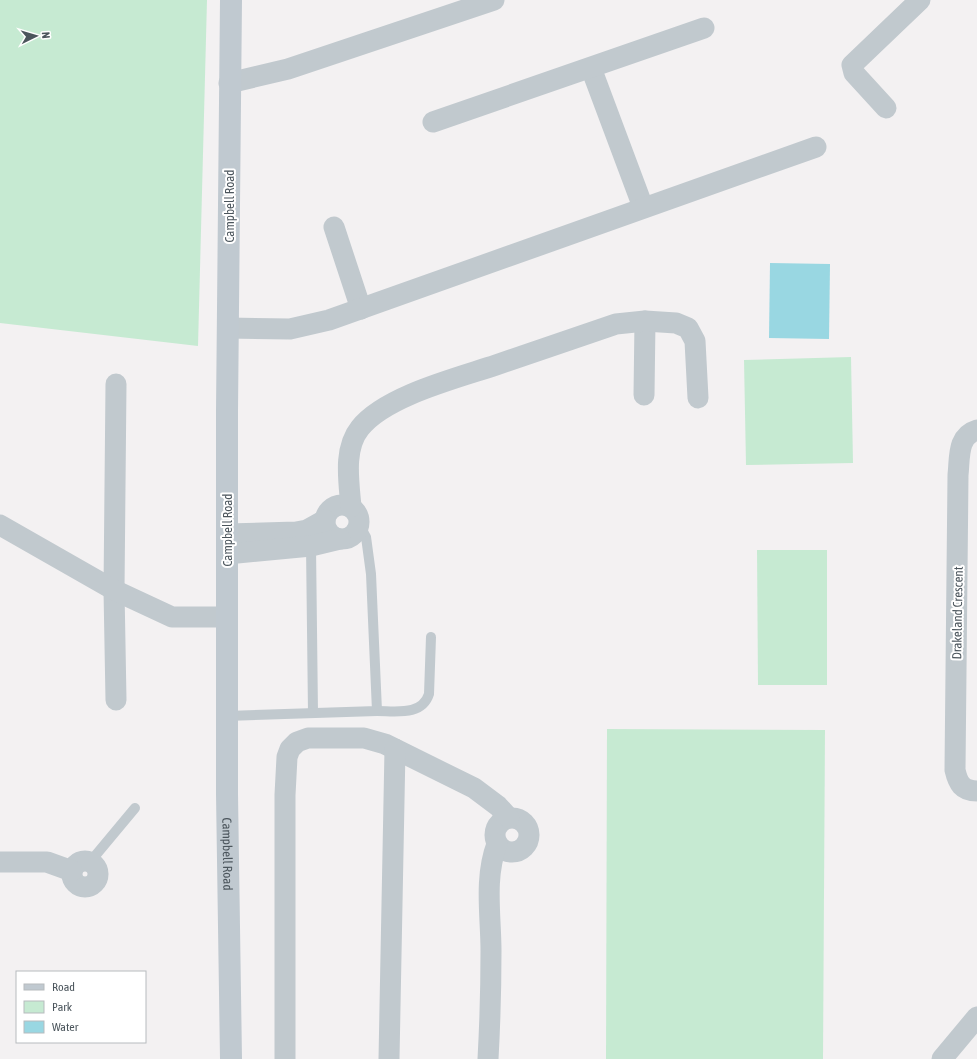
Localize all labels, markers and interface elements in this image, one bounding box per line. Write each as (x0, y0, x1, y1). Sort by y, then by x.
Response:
north arrow (16, 16, 56, 56)
text: N (40, 31, 52, 39)
street label: Campbell Road (222, 170, 237, 242)
street label: Campbell Road (220, 494, 235, 566)
street label: Drakeland Crescent (949, 566, 966, 660)
street label: Campbell Road (219, 817, 235, 891)
legend (16, 971, 146, 1043)
text: Road (52, 980, 75, 994)
text: Park (52, 1000, 73, 1014)
text: Water (52, 1020, 79, 1034)

